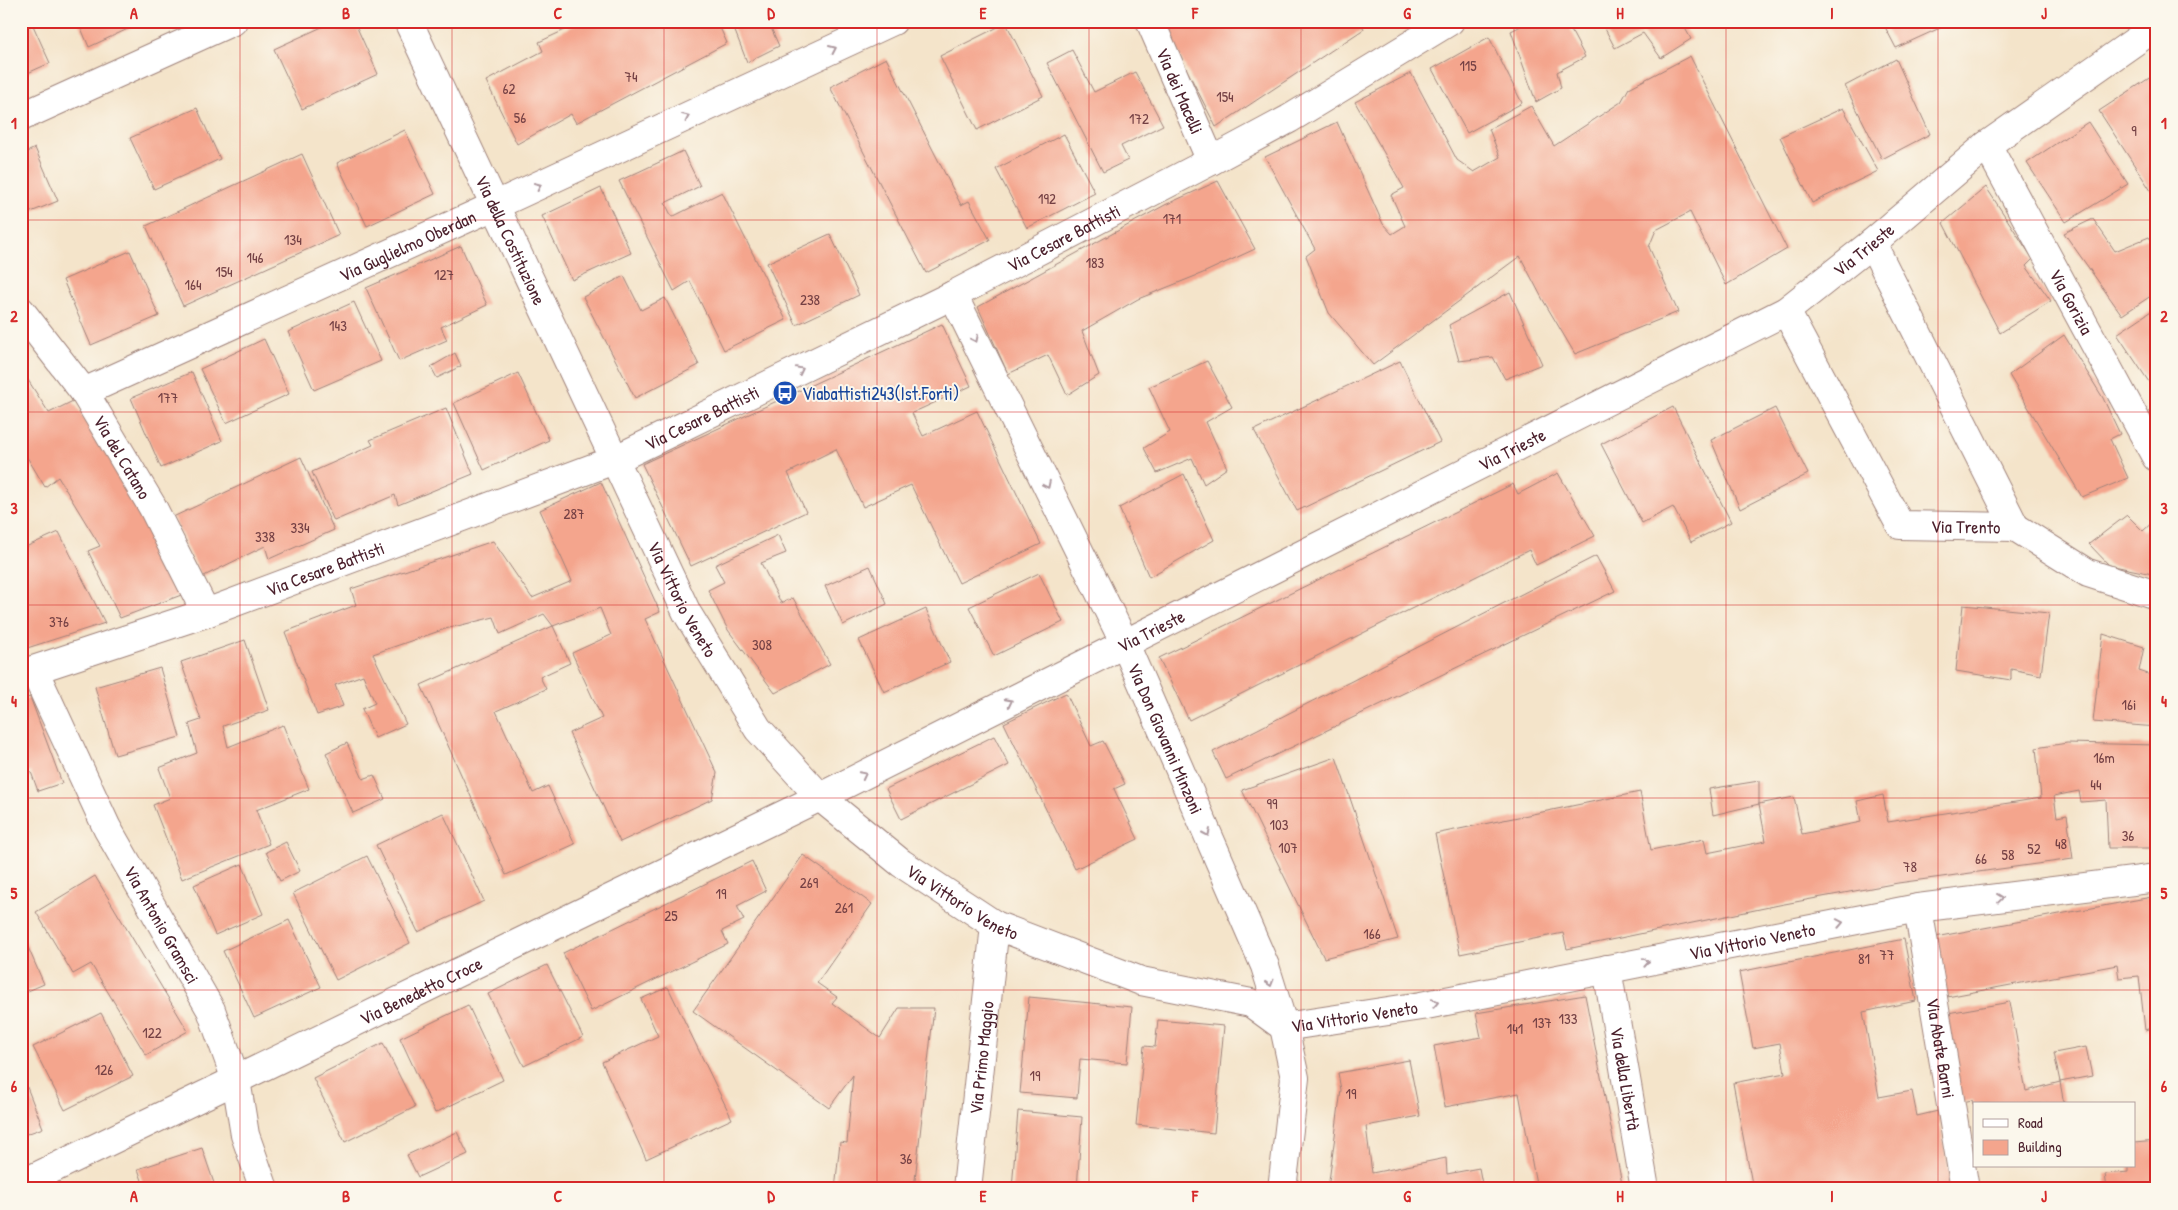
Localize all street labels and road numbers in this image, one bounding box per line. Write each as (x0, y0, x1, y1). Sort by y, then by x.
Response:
street label: Via dei Macelli (1151, 44, 1210, 138)
street label: Via della Costituzione (470, 171, 552, 309)
street label: Via Cesare Battisti (1002, 198, 1124, 277)
street label: Via Guglielmo Oberdan (335, 203, 480, 287)
street label: Via Trieste (1827, 217, 1899, 282)
street label: Via Gorizia (2044, 264, 2100, 339)
street label: Via Cesare Battisti (640, 379, 763, 456)
street label: Via del Catano (88, 410, 157, 504)
street label: Via Trieste (1474, 422, 1550, 476)
street label: Via Trento (1931, 513, 2000, 539)
street label: Via Cesare Battisti (262, 535, 388, 602)
street label: Via Vittorio Veneto (642, 537, 723, 662)
street label: Via Trieste (1113, 603, 1189, 658)
street label: Via Don Giovanni Minzoni (1122, 659, 1210, 818)
street label: Via Vittorio Veneto (902, 858, 1022, 945)
street label: Via Antonio Gramsci (118, 861, 206, 988)
street label: Via Vittorio Veneto (1687, 916, 1817, 965)
street label: Via Benedetto Croce (355, 950, 486, 1031)
street label: Via Vittorio Veneto (1289, 994, 1419, 1038)
street label: Via Abate Barni (1921, 996, 1962, 1100)
street label: Via Primo Maggio (962, 1000, 999, 1116)
street label: Via della Libertà (1605, 1025, 1647, 1132)

